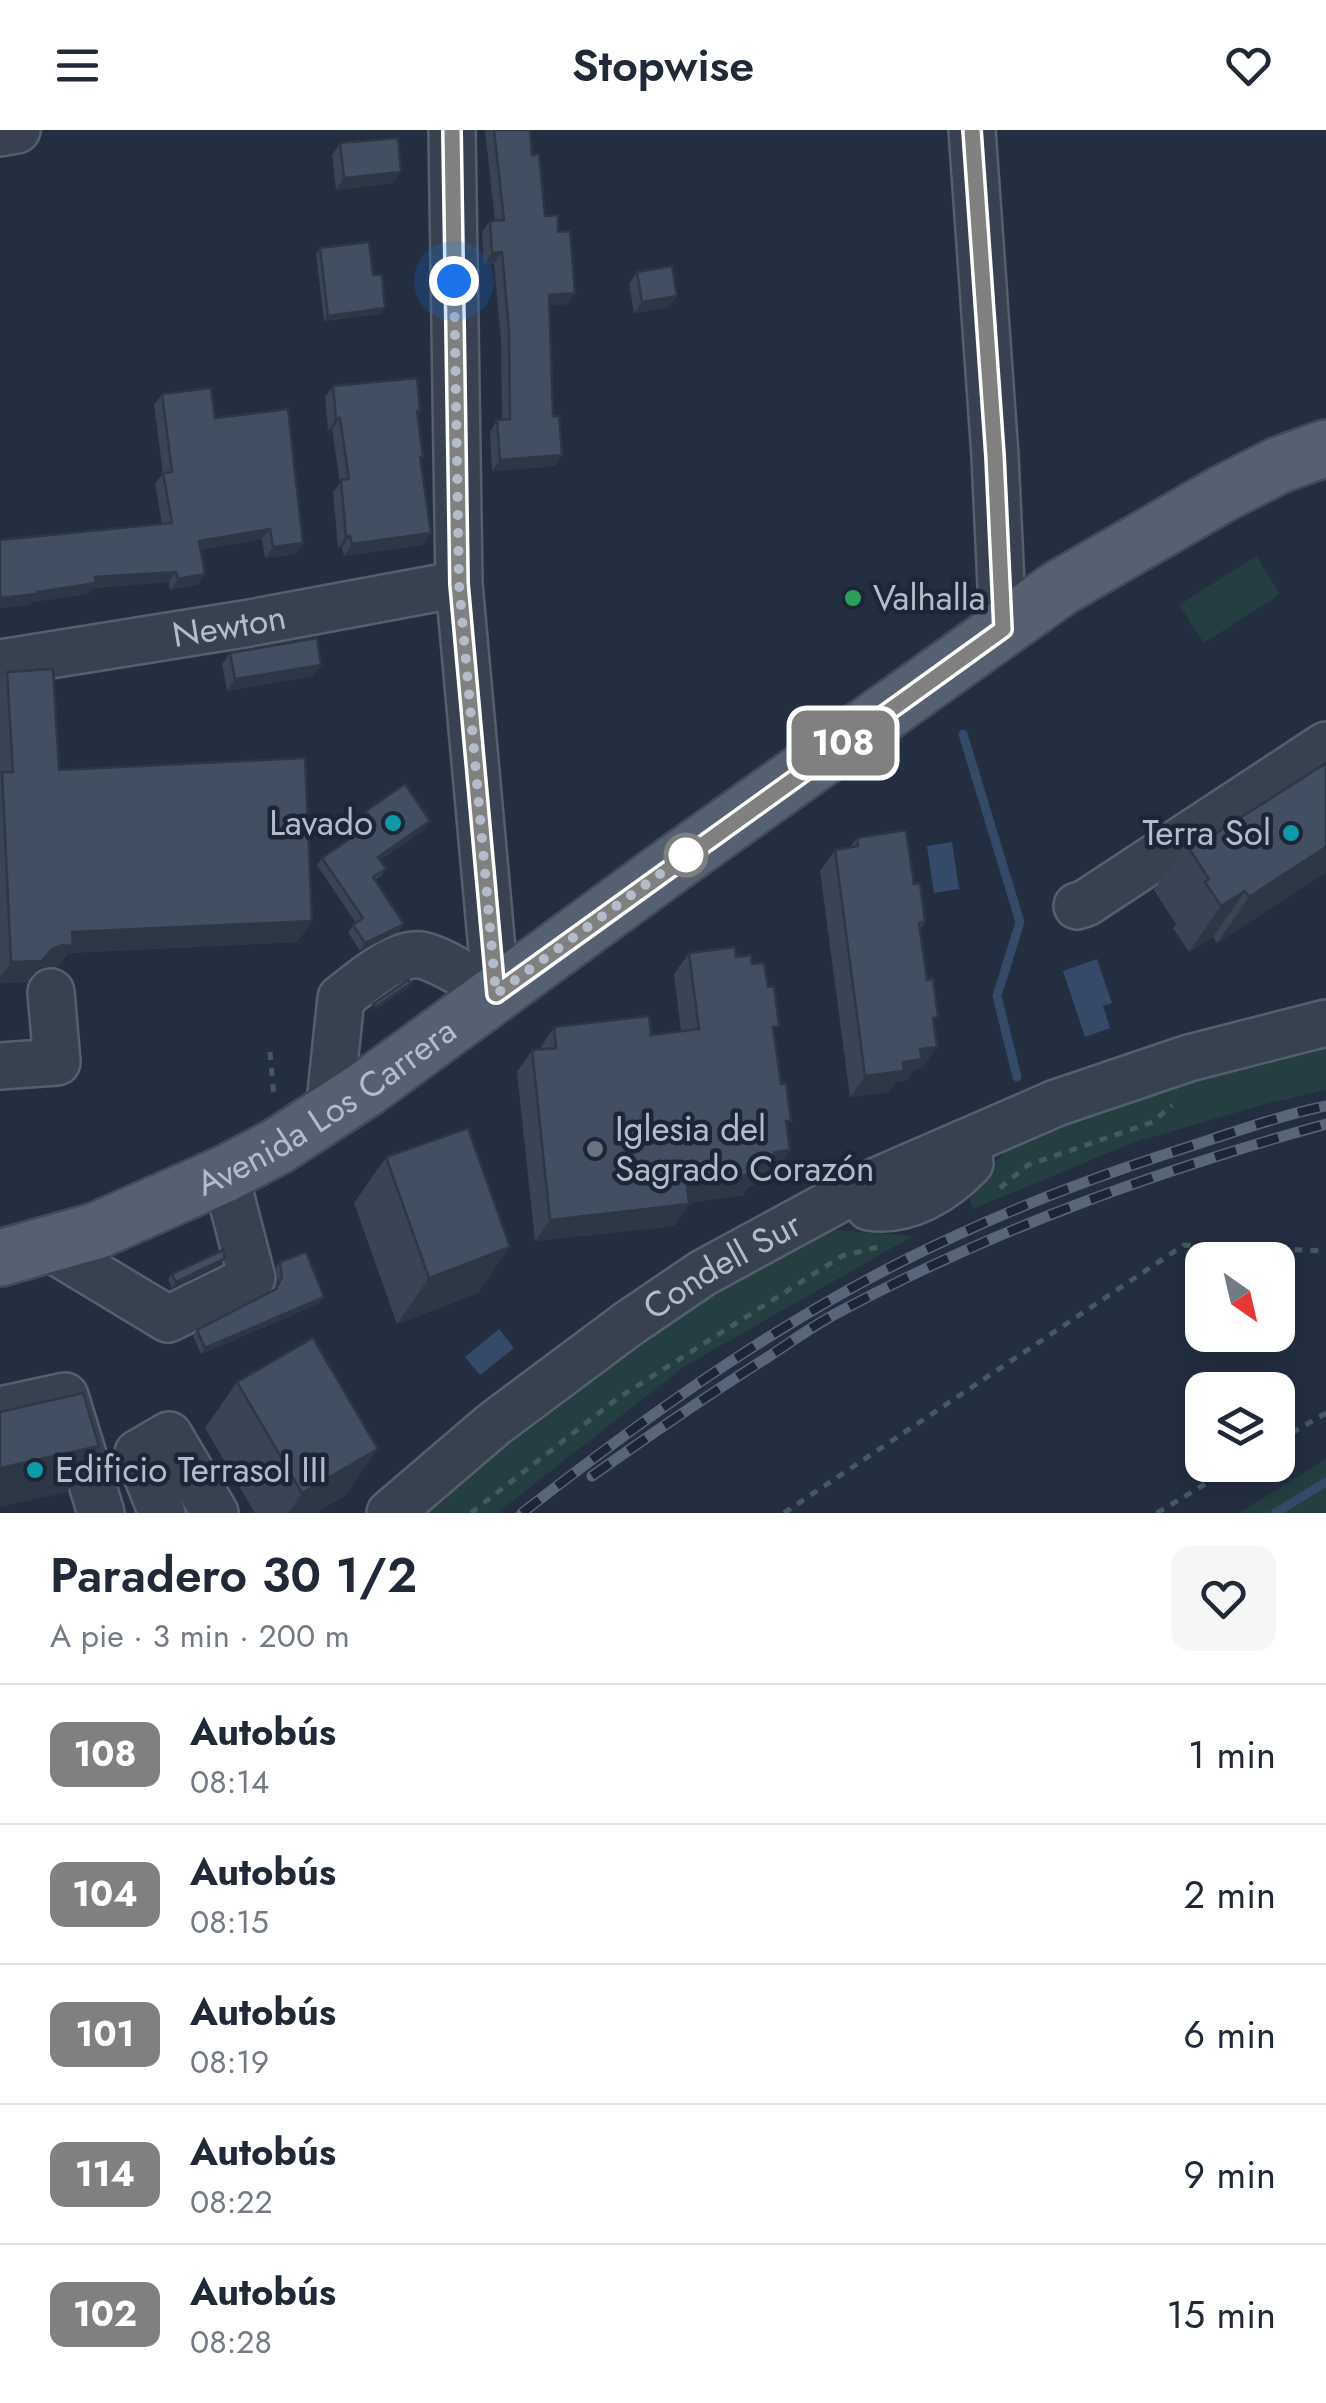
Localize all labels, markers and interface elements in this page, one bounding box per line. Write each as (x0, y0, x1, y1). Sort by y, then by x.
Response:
text: Stopwise (572, 33, 754, 98)
icon: menu (50, 38, 105, 93)
icon: heart (1221, 38, 1276, 93)
your location (429, 256, 479, 306)
place label: Valhalla (873, 573, 986, 623)
marker: Valhalla (842, 587, 864, 609)
street label: Newton (169, 592, 290, 660)
line badge: 108 (786, 710, 900, 776)
text: 108 (812, 718, 874, 768)
place label: Lavado (269, 798, 373, 848)
place label: Terra Sol (1143, 808, 1271, 858)
marker: Lavado (382, 812, 404, 834)
marker: Terra Sol (1280, 822, 1302, 844)
unlabelled marker (665, 834, 707, 876)
street label: Avenida Los Carrera (189, 1006, 466, 1208)
place label: Iglesia del Sagrado Corazón (615, 1104, 874, 1194)
marker: Iglesia del Sagrado Corazón (584, 1138, 606, 1160)
street label: Condell Sur (633, 1199, 810, 1332)
north arrow (1185, 1242, 1295, 1352)
map controls (1185, 1242, 1295, 1482)
button: layers (1185, 1372, 1295, 1482)
place label: Edificio Terrasol III (55, 1445, 327, 1495)
marker: Edificio Terrasol III (24, 1459, 46, 1481)
text: Paradero 30 1/2 (50, 1541, 417, 1610)
button: heart (1171, 1546, 1276, 1651)
text: A pie · 3 min · 200 m (50, 1613, 350, 1659)
text: Autobús (190, 1704, 336, 1759)
text: 1 min (1188, 1727, 1276, 1782)
text: 108 (74, 1729, 136, 1779)
text: 08:14 (190, 1759, 269, 1805)
text: Autobús (190, 1844, 336, 1899)
text: 2 min (1184, 1867, 1276, 1922)
text: 104 (72, 1869, 138, 1919)
text: 08:15 (190, 1899, 269, 1945)
text: Autobús (190, 1984, 336, 2039)
text: 6 min (1183, 2007, 1276, 2062)
text: 101 (76, 2009, 134, 2059)
text: 08:19 (190, 2039, 269, 2085)
text: Autobús (190, 2124, 336, 2179)
text: 9 min (1183, 2147, 1276, 2202)
text: 114 (75, 2149, 135, 2199)
text: 08:22 (190, 2179, 273, 2225)
text: Autobús (190, 2264, 336, 2319)
text: 15 min (1167, 2287, 1276, 2342)
text: 102 (73, 2289, 137, 2339)
text: 08:28 (190, 2319, 272, 2365)

